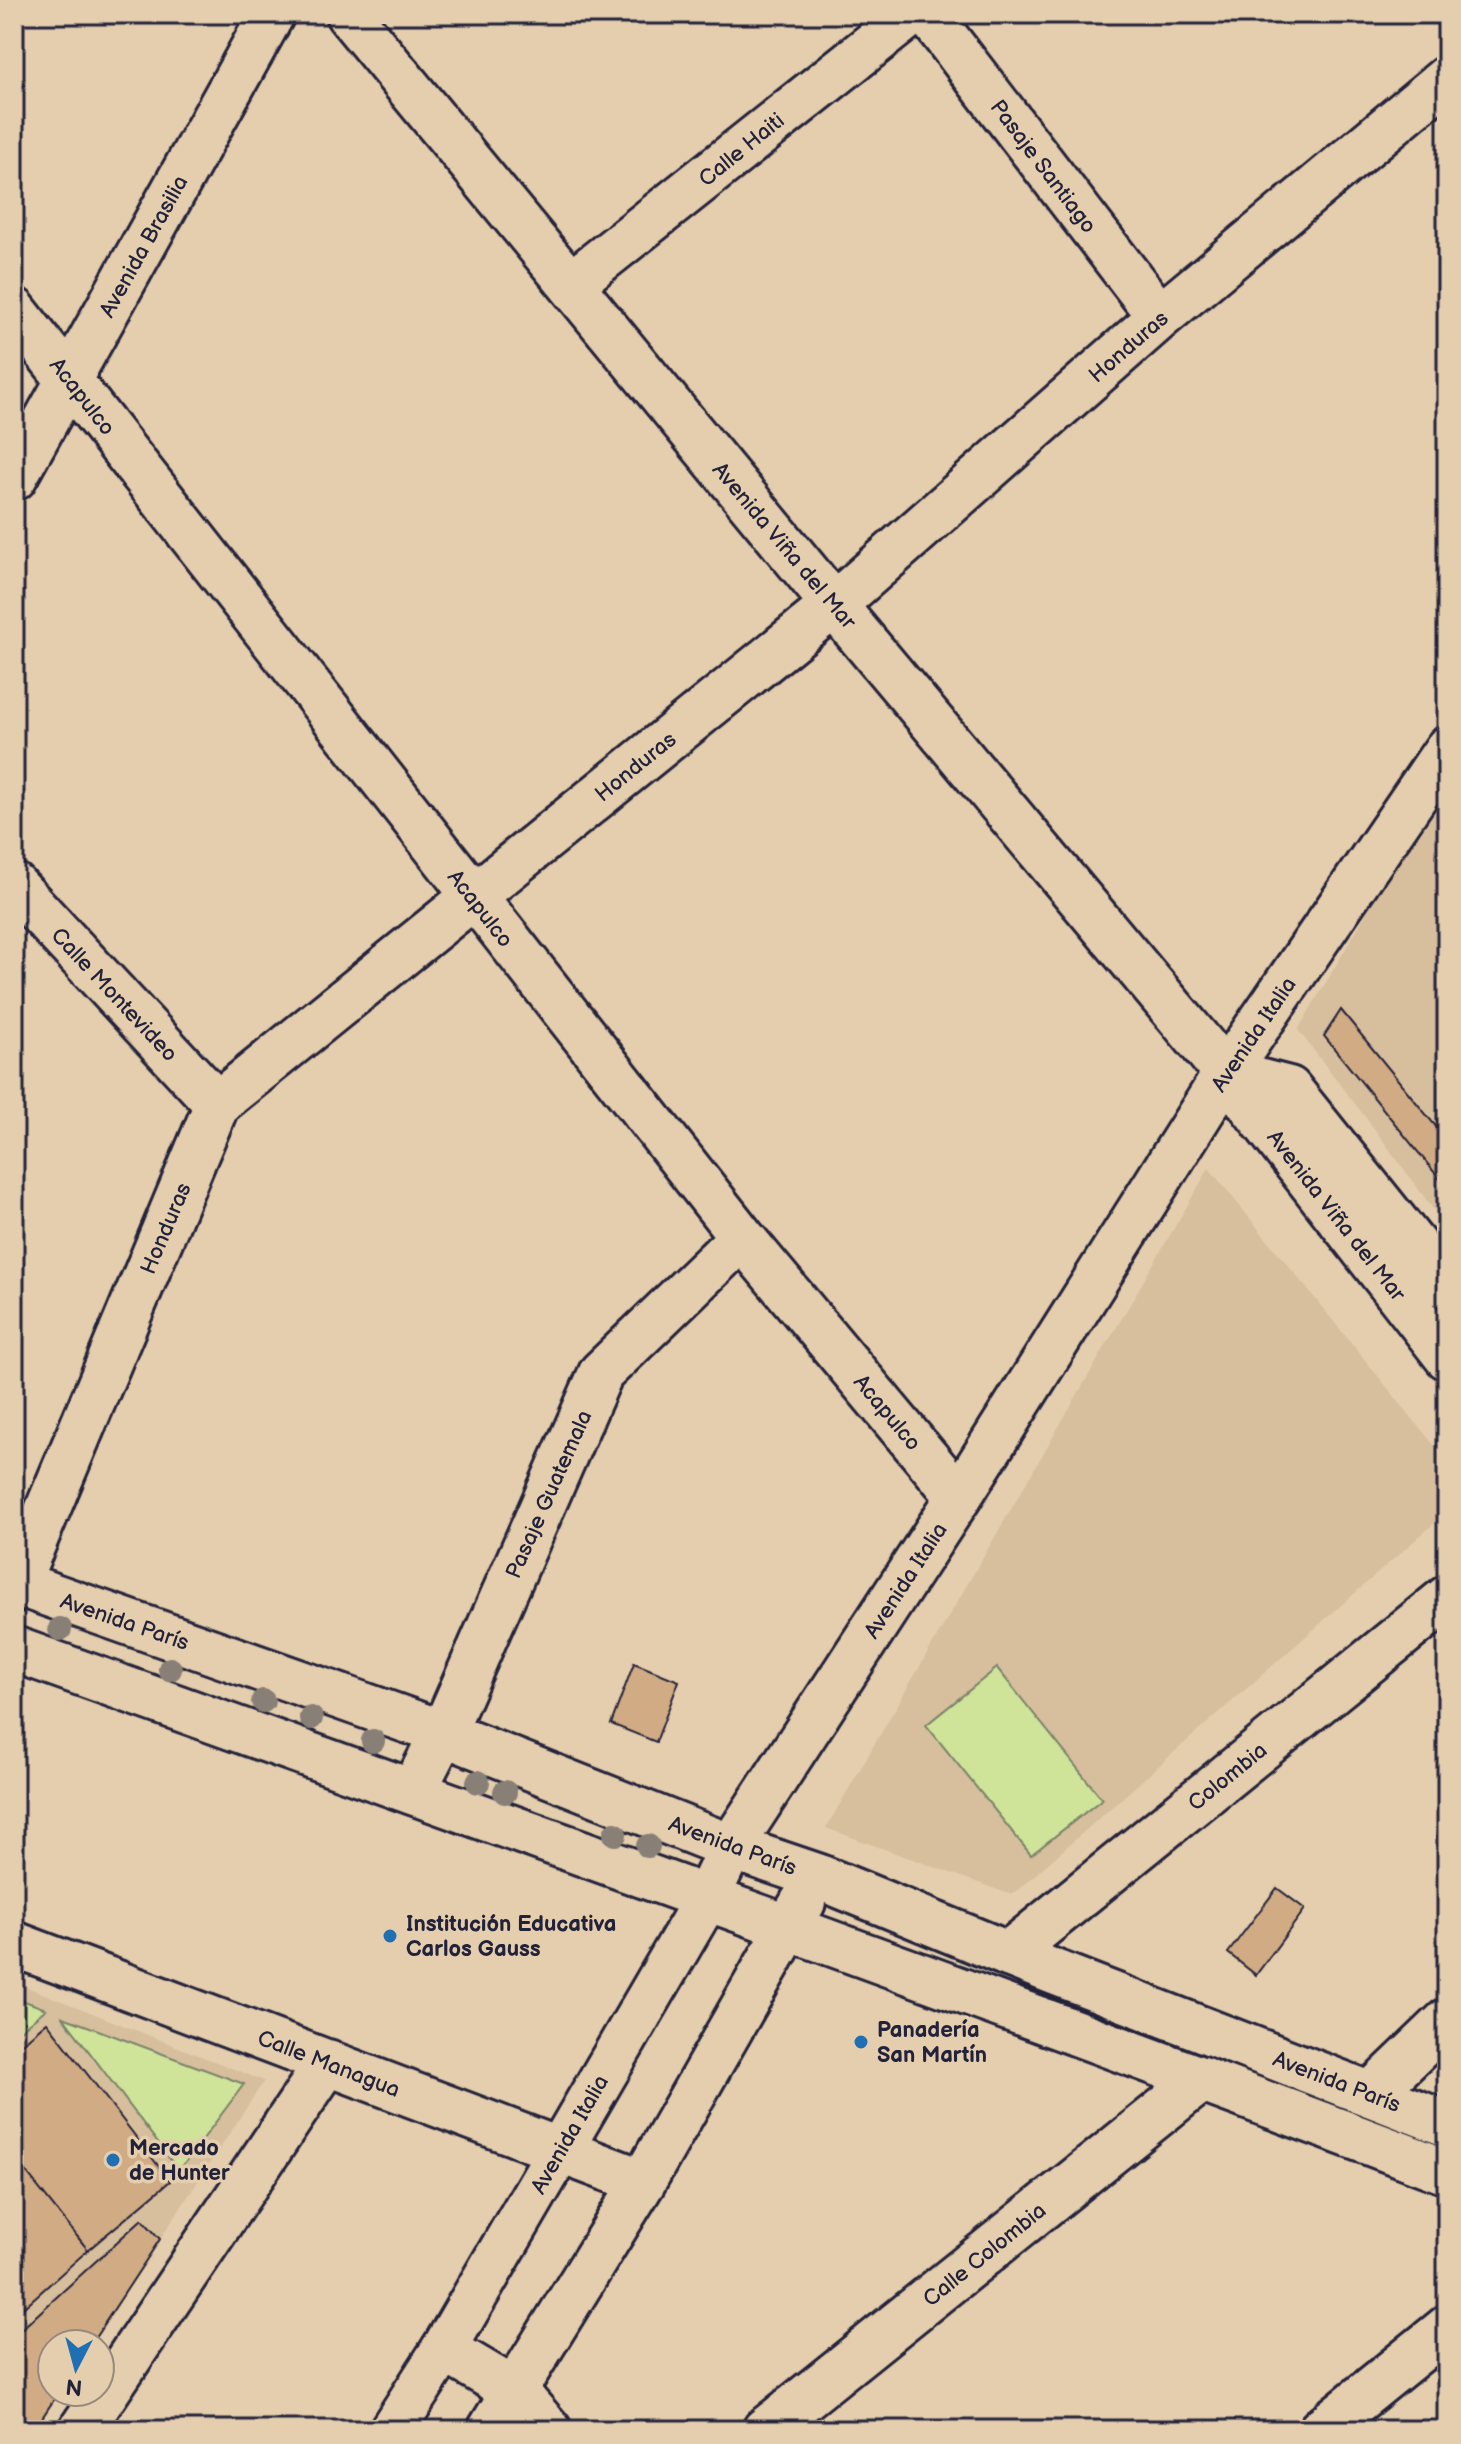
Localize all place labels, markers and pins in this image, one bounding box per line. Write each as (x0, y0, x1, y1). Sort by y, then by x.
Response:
place label: Institución Educativa Carlos Gauss (406, 1911, 616, 1963)
marker: Institución Educativa Carlos Gauss (381, 1927, 399, 1945)
place label: Panadería San Martín (877, 2017, 987, 2069)
marker: Panadería San Martín (852, 2033, 870, 2051)
place label: Mercado de Hunter (129, 2135, 230, 2187)
marker: Mercado de Hunter (104, 2151, 122, 2169)

